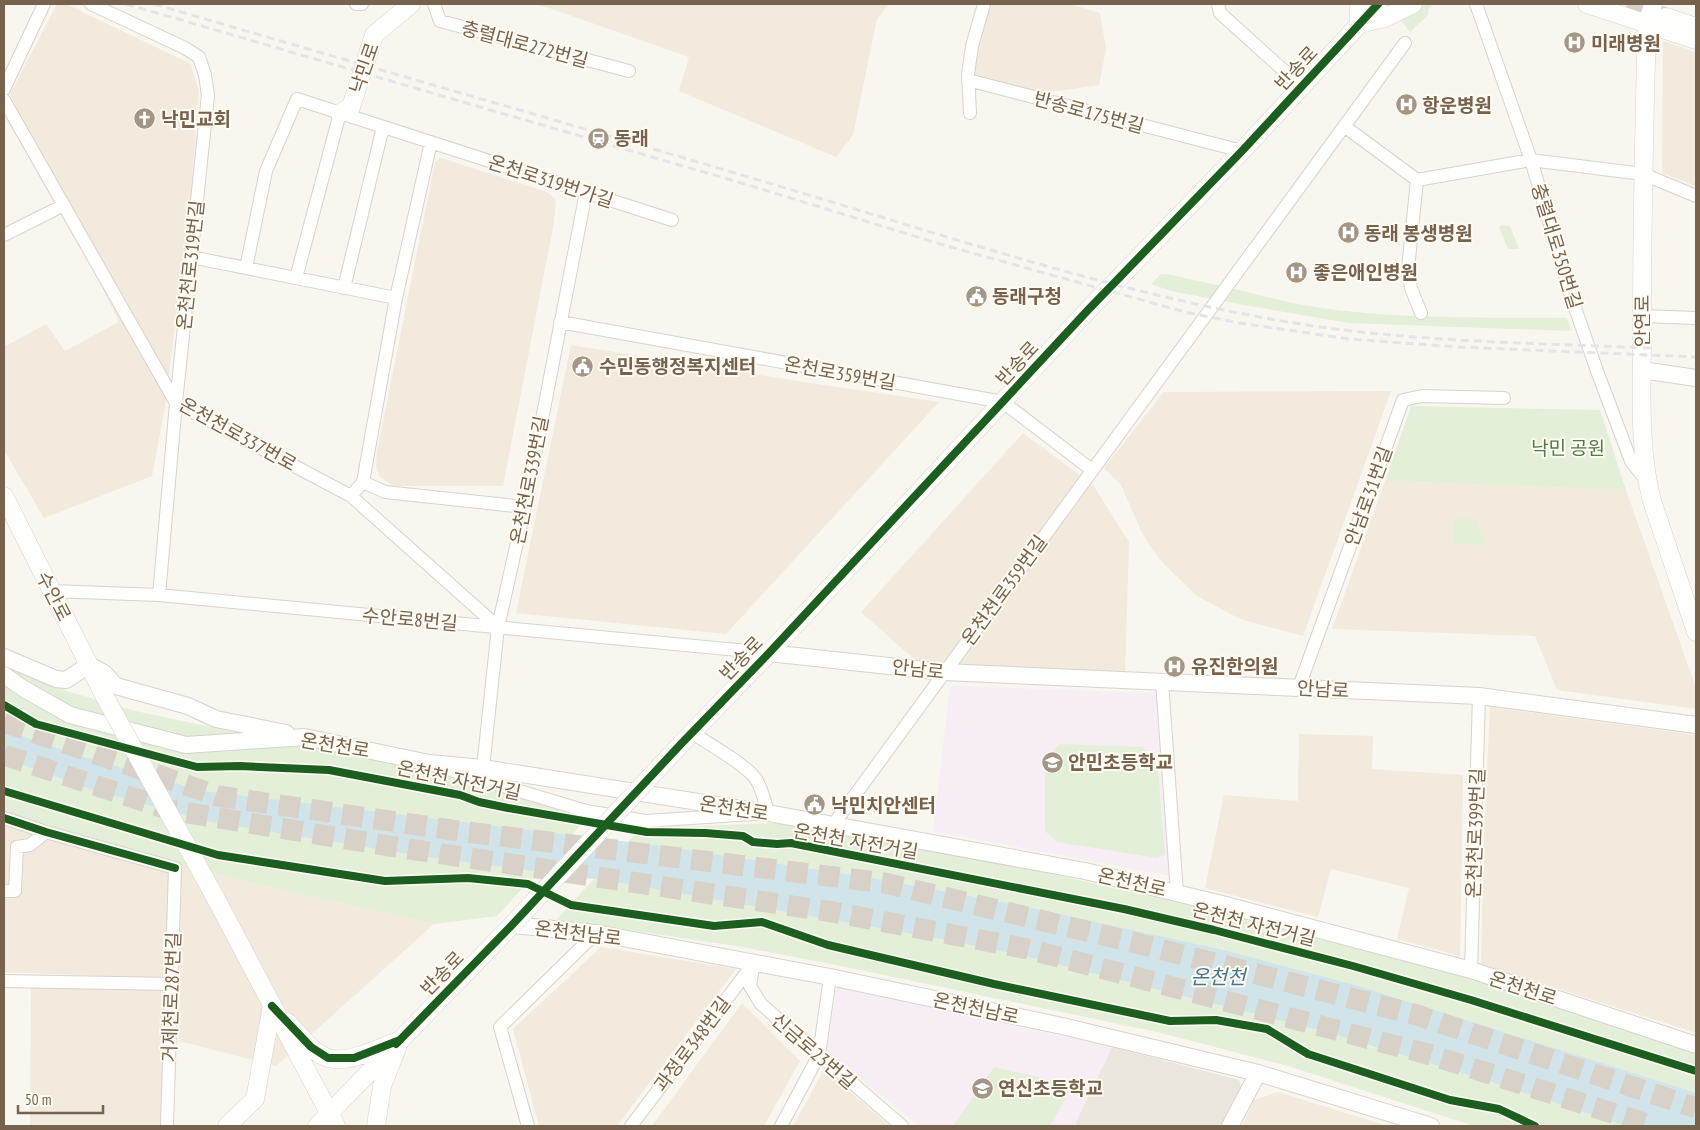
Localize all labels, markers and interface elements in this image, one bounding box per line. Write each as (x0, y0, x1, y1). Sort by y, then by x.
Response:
street label: 충렬대로272번길 (459, 16, 591, 72)
hospital icon: 미래병원 (1563, 31, 1587, 55)
place label: 미래병원 (1591, 31, 1661, 55)
street label: 낙민로 (344, 39, 384, 97)
street label: 반송로 (1269, 41, 1323, 95)
street label: 반송로175번길 (1031, 86, 1147, 138)
hospital icon: 항운병원 (1394, 93, 1418, 117)
place label: 항운병원 (1422, 93, 1492, 117)
church icon: 낙민교회 (133, 107, 157, 131)
place label: 낙민교회 (161, 107, 231, 131)
station icon: 동래 (586, 126, 610, 150)
place label: 동래 (614, 126, 649, 150)
street label: 온천로319번가길 (485, 149, 617, 213)
street label: 충렬대로350번길 (1526, 180, 1588, 312)
street label: 온천천로319번길 (171, 199, 209, 331)
hospital icon: 동래 봉생병원 (1336, 221, 1360, 245)
place label: 동래 봉생병원 (1364, 221, 1473, 245)
hospital icon: 좋은애인병원 (1285, 260, 1309, 284)
place label: 좋은애인병원 (1313, 260, 1418, 284)
public building icon: 동래구청 (964, 284, 988, 308)
place label: 동래구청 (992, 284, 1062, 308)
street label: 안연로 (1630, 295, 1654, 347)
street label: 반송로 (990, 336, 1044, 390)
street label: 온천로359번길 (782, 351, 898, 395)
public building icon: 수민동행정복지센터 (571, 354, 595, 378)
place label: 수민동행정복지센터 (599, 354, 756, 378)
street label: 온천천로337번로 (175, 392, 301, 476)
street label: 온천천로339번길 (505, 414, 553, 546)
park label: 낙민 공원 (1531, 436, 1605, 460)
street label: 안남로31번길 (1339, 443, 1397, 549)
street label: 온천천로359번길 (956, 530, 1052, 650)
street label: 수안로 (31, 567, 77, 625)
street label: 수안로8번길 (361, 603, 459, 635)
street label: 반송로 (714, 631, 768, 685)
street label: 안남로 (891, 654, 945, 684)
hospital icon: 유진한의원 (1163, 654, 1187, 678)
place label: 유진한의원 (1191, 654, 1278, 678)
street label: 안남로 (1296, 676, 1350, 702)
street label: 온천천로 (299, 728, 371, 762)
school or university icon: 안민초등학교 (1040, 750, 1064, 774)
place label: 안민초등학교 (1068, 750, 1173, 774)
street label: 온천천 자전거길 (395, 755, 523, 805)
street label: 온천천로399번길 (1461, 767, 1489, 899)
street label: 온천천로 (698, 791, 770, 825)
public building icon: 낙민치안센터 (803, 793, 827, 817)
place label: 낙민치안센터 (831, 793, 936, 817)
street label: 온천천 자전거길 (792, 818, 920, 864)
street label: 온천천로 (1095, 862, 1169, 902)
street label: 온천천 자전거길 (1190, 897, 1318, 951)
street label: 온천천남로 (533, 916, 623, 950)
street label: 거제천로287번길 (157, 931, 185, 1063)
street label: 반송로 (415, 946, 469, 1000)
water label: 온천천 (1190, 964, 1248, 990)
street label: 온천천로 (1486, 966, 1560, 1010)
street label: 온천천남로 (931, 987, 1021, 1029)
street label: 과정로348번길 (648, 992, 736, 1096)
street label: 신금로23번길 (767, 1008, 861, 1094)
school or university icon: 연신초등학교 (970, 1076, 994, 1100)
place label: 연신초등학교 (998, 1076, 1103, 1100)
scale bar (18, 1082, 102, 1114)
text: 50 m (25, 1090, 51, 1109)

